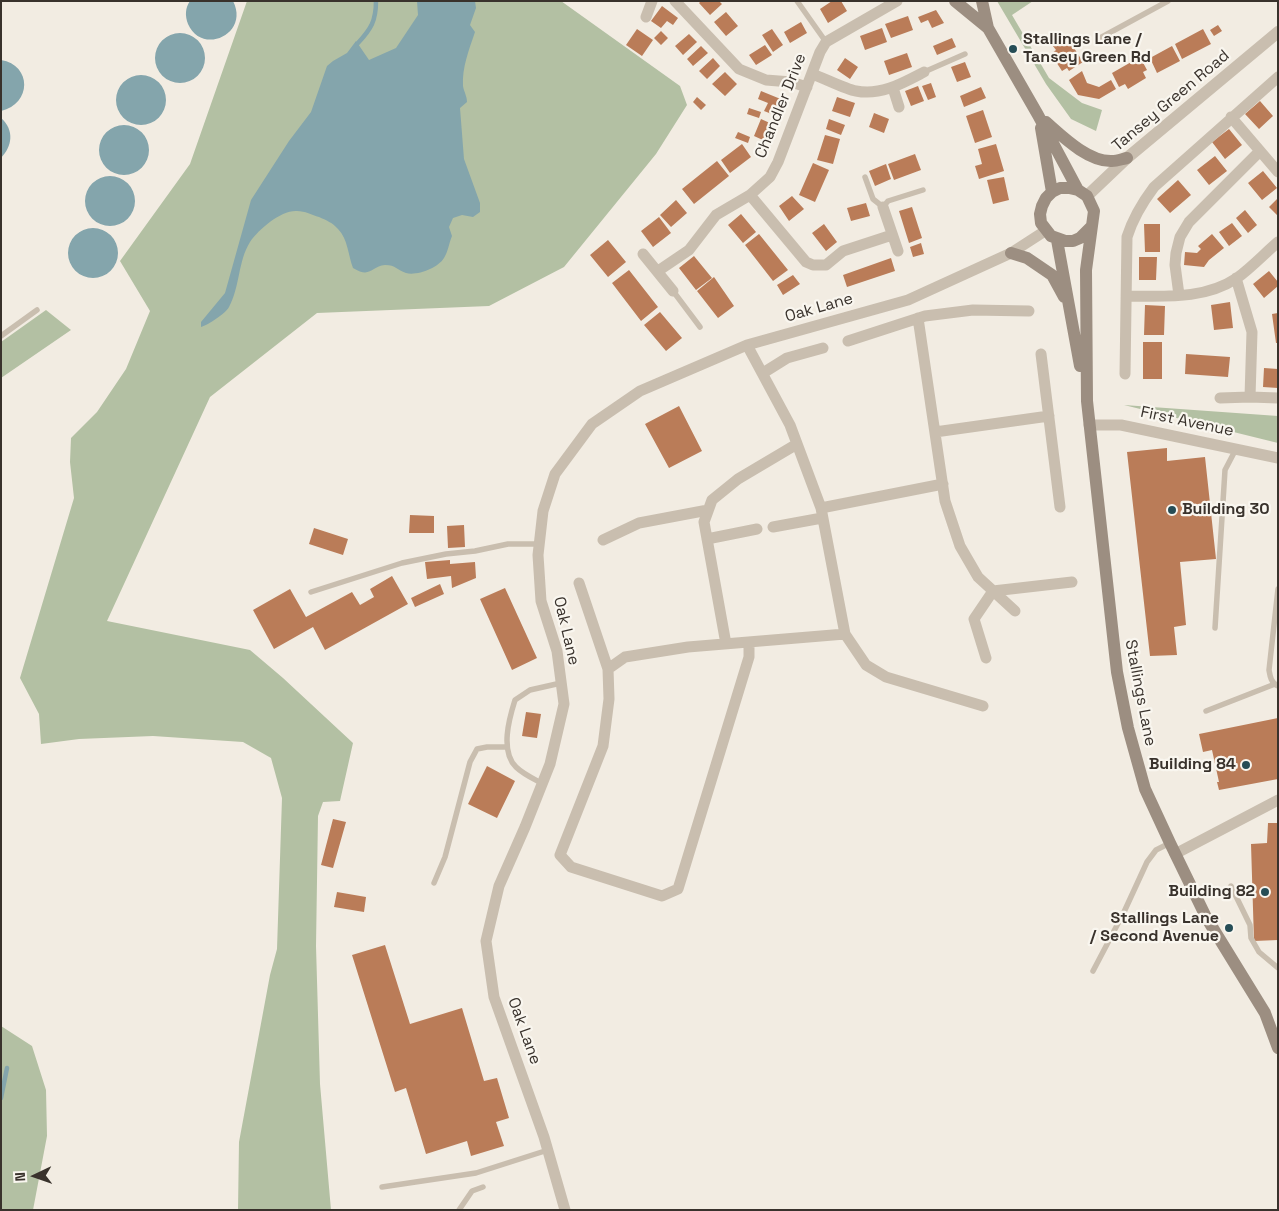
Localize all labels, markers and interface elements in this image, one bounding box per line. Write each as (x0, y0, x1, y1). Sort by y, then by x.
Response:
place label: Stallings Lane / Tansey Green Rd (1023, 30, 1151, 68)
marker: Stallings Lane / Tansey Green Rd (1007, 43, 1019, 55)
street label: Tansey Green Road (1108, 46, 1234, 156)
street label: Chandler Drive (751, 51, 811, 161)
street label: Oak Lane (783, 289, 855, 327)
street label: First Avenue (1139, 403, 1235, 441)
place label: Building 30 (1182, 500, 1270, 520)
marker: Building 30 (1166, 504, 1178, 516)
street label: Oak Lane (549, 595, 583, 667)
street label: Stallings Lane (1120, 638, 1160, 748)
place label: Building 84 (1149, 755, 1236, 775)
marker: Building 84 (1240, 759, 1252, 771)
place label: Building 82 (1168, 882, 1255, 902)
marker: Building 82 (1259, 886, 1271, 898)
place label: Stallings Lane / Second Avenue (1090, 909, 1219, 947)
marker: Stallings Lane / Second Avenue (1223, 922, 1235, 934)
street label: Oak Lane (503, 995, 545, 1067)
north arrow (10, 1151, 60, 1201)
text: N (11, 1172, 29, 1182)

